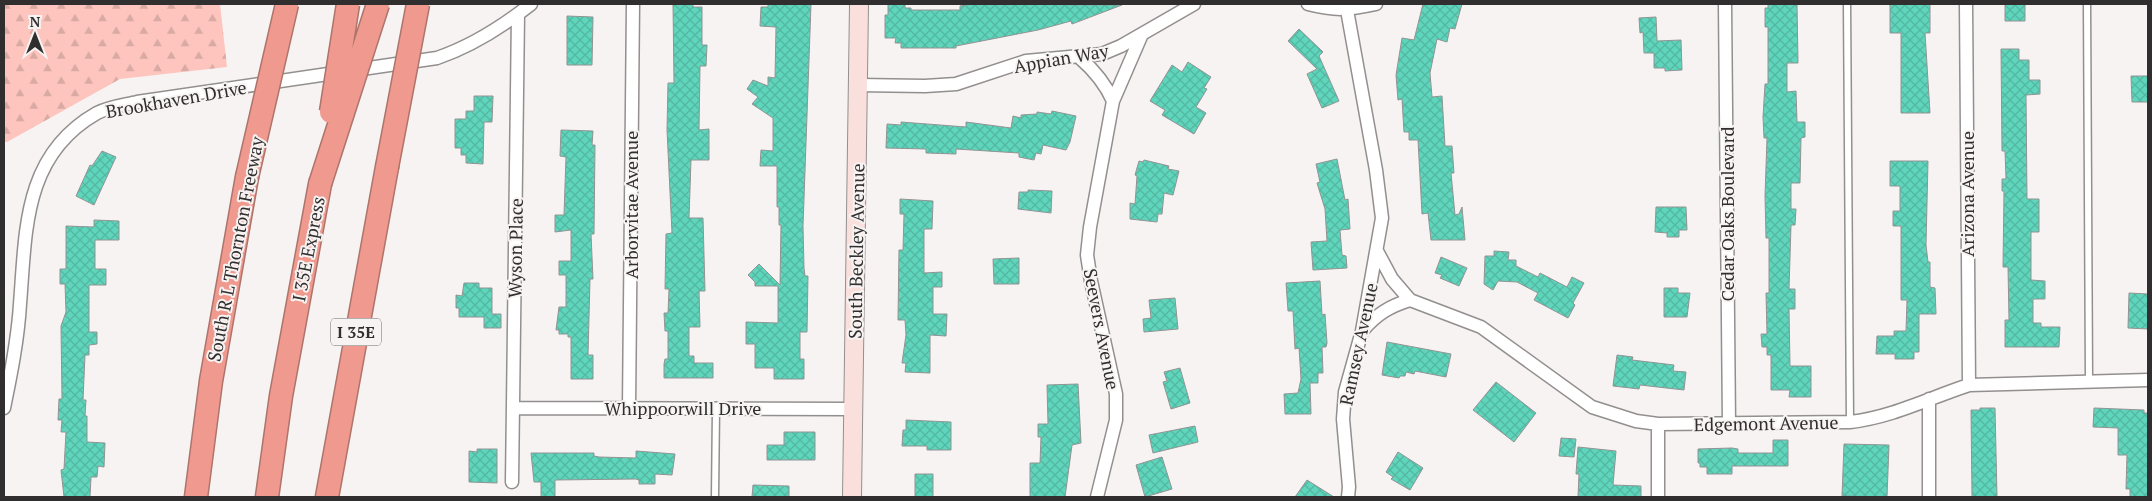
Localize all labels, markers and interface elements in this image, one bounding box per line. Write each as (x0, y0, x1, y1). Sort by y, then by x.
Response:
north arrow (10, 10, 60, 60)
text: N (30, 12, 41, 31)
street label: Appian Way (1012, 38, 1111, 78)
street label: Brookhaven Drive (104, 75, 248, 123)
street label: Cedar Oaks Boulevard (1715, 126, 1739, 302)
street label: Arborvitae Avenue (619, 131, 643, 279)
street label: Arizona Avenue (1955, 131, 1979, 257)
street label: South R L Thornton Freeway (201, 134, 269, 364)
street label: South Beckley Avenue (842, 163, 870, 339)
street label: I 35E Express (286, 195, 330, 303)
street label: Wyson Place (502, 198, 528, 298)
street label: Seevers Avenue (1078, 266, 1126, 392)
street label: Ramsey Avenue (1333, 281, 1383, 407)
road number: I 35E (331, 318, 381, 346)
street label: Whippoorwill Drive (605, 396, 761, 420)
street label: Edgemont Avenue (1693, 410, 1839, 436)

